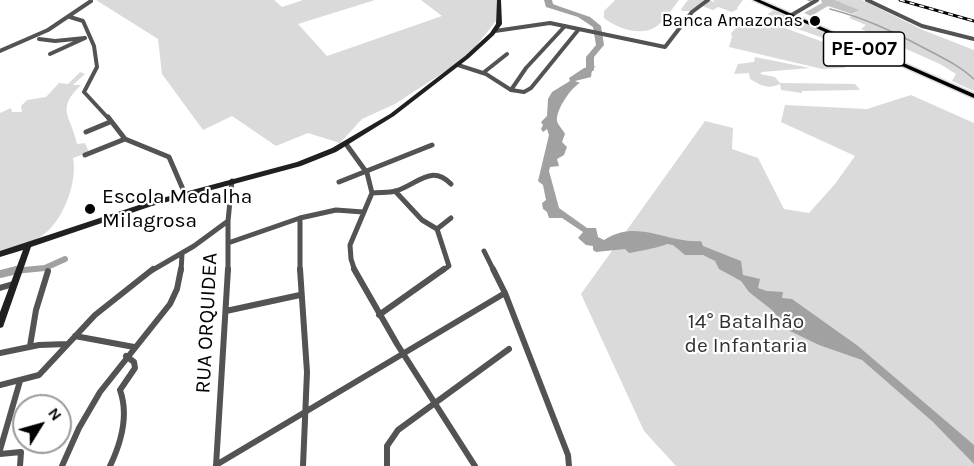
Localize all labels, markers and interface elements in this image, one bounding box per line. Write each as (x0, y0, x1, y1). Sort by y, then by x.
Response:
place label: Banca Amazonas (662, 10, 803, 32)
marker: Banca Amazonas (808, 14, 822, 28)
road number: PE-007 (824, 32, 904, 66)
place label: Escola Medalha Milagrosa (102, 184, 252, 234)
marker: Escola Medalha Milagrosa (83, 202, 97, 216)
street label: RUA ORQUIDEA (191, 252, 223, 394)
park label: 14° Batalhão de Infantaria (684, 309, 808, 359)
north arrow (12, 394, 72, 454)
text: N (44, 404, 66, 424)

